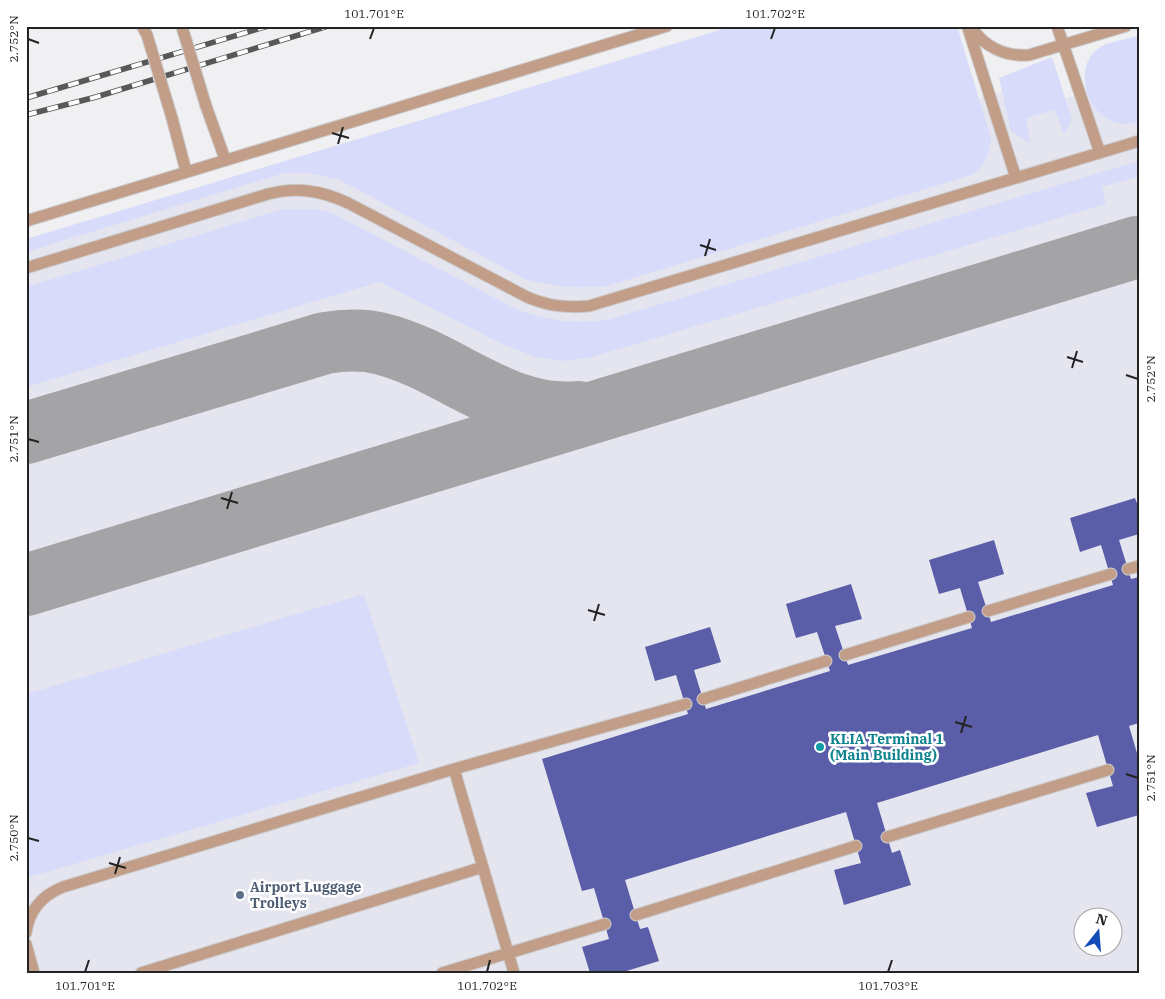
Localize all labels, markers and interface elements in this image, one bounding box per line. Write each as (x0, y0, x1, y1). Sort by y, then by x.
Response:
text: 101.701°E (344, 6, 404, 21)
text: 101.702°E (745, 6, 805, 21)
text: 2.752°N (6, 16, 21, 62)
text: 2.752°N (1143, 356, 1158, 402)
text: 2.751°N (6, 416, 21, 462)
place label: KLIA Terminal 1 (Main Building) (830, 730, 944, 764)
marker: KLIA Terminal 1 (Main Building) (814, 741, 826, 753)
text: 2.751°N (1143, 755, 1158, 801)
text: 2.750°N (6, 815, 21, 861)
place label: Airport Luggage Trolleys (250, 878, 362, 912)
marker: Airport Luggage Trolleys (234, 889, 246, 901)
north arrow (1072, 906, 1122, 956)
text: N (1094, 909, 1110, 930)
text: 101.701°E (55, 978, 115, 993)
text: 101.702°E (457, 978, 517, 993)
text: 101.703°E (858, 978, 918, 993)

